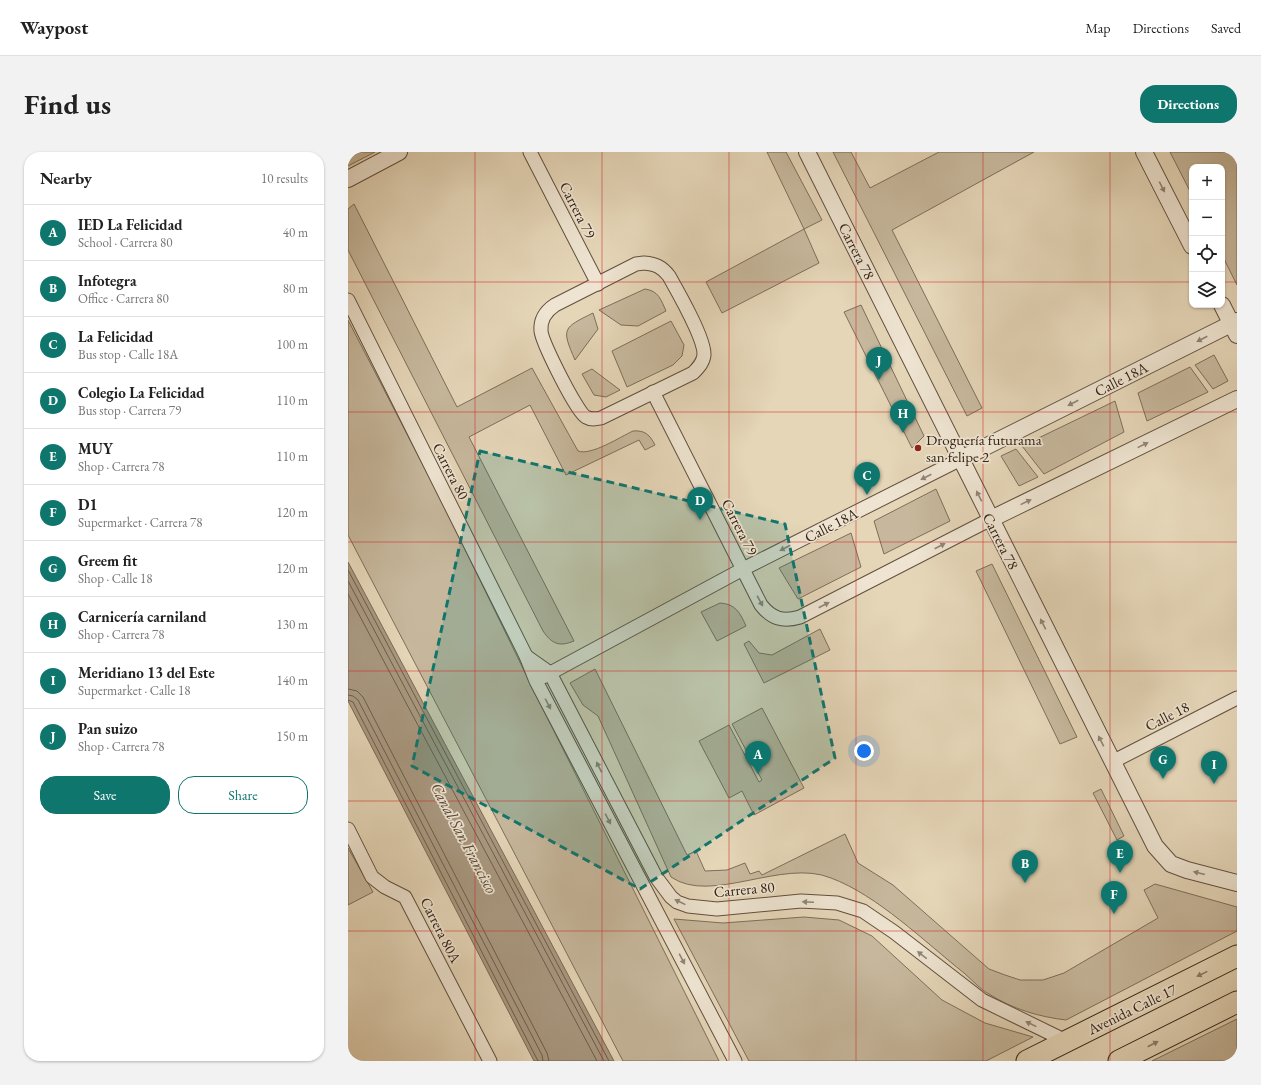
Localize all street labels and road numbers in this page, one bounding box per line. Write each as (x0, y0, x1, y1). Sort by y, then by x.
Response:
street label: Carrera 79 (556, 179, 600, 241)
street label: Carrera 78 (835, 220, 879, 282)
street label: Calle 18A (1091, 357, 1151, 401)
street label: Carrera 80 (429, 440, 473, 502)
street label: Carrera 79 (718, 496, 762, 558)
street label: Calle 18A (801, 503, 861, 547)
street label: Carrera 78 (979, 510, 1023, 572)
street label: Calle 18 (1142, 697, 1192, 735)
street label: Carrera 80 (713, 877, 775, 901)
street label: Carrera 80A (416, 894, 466, 967)
street label: Avenida Calle 17 (1084, 979, 1180, 1039)

